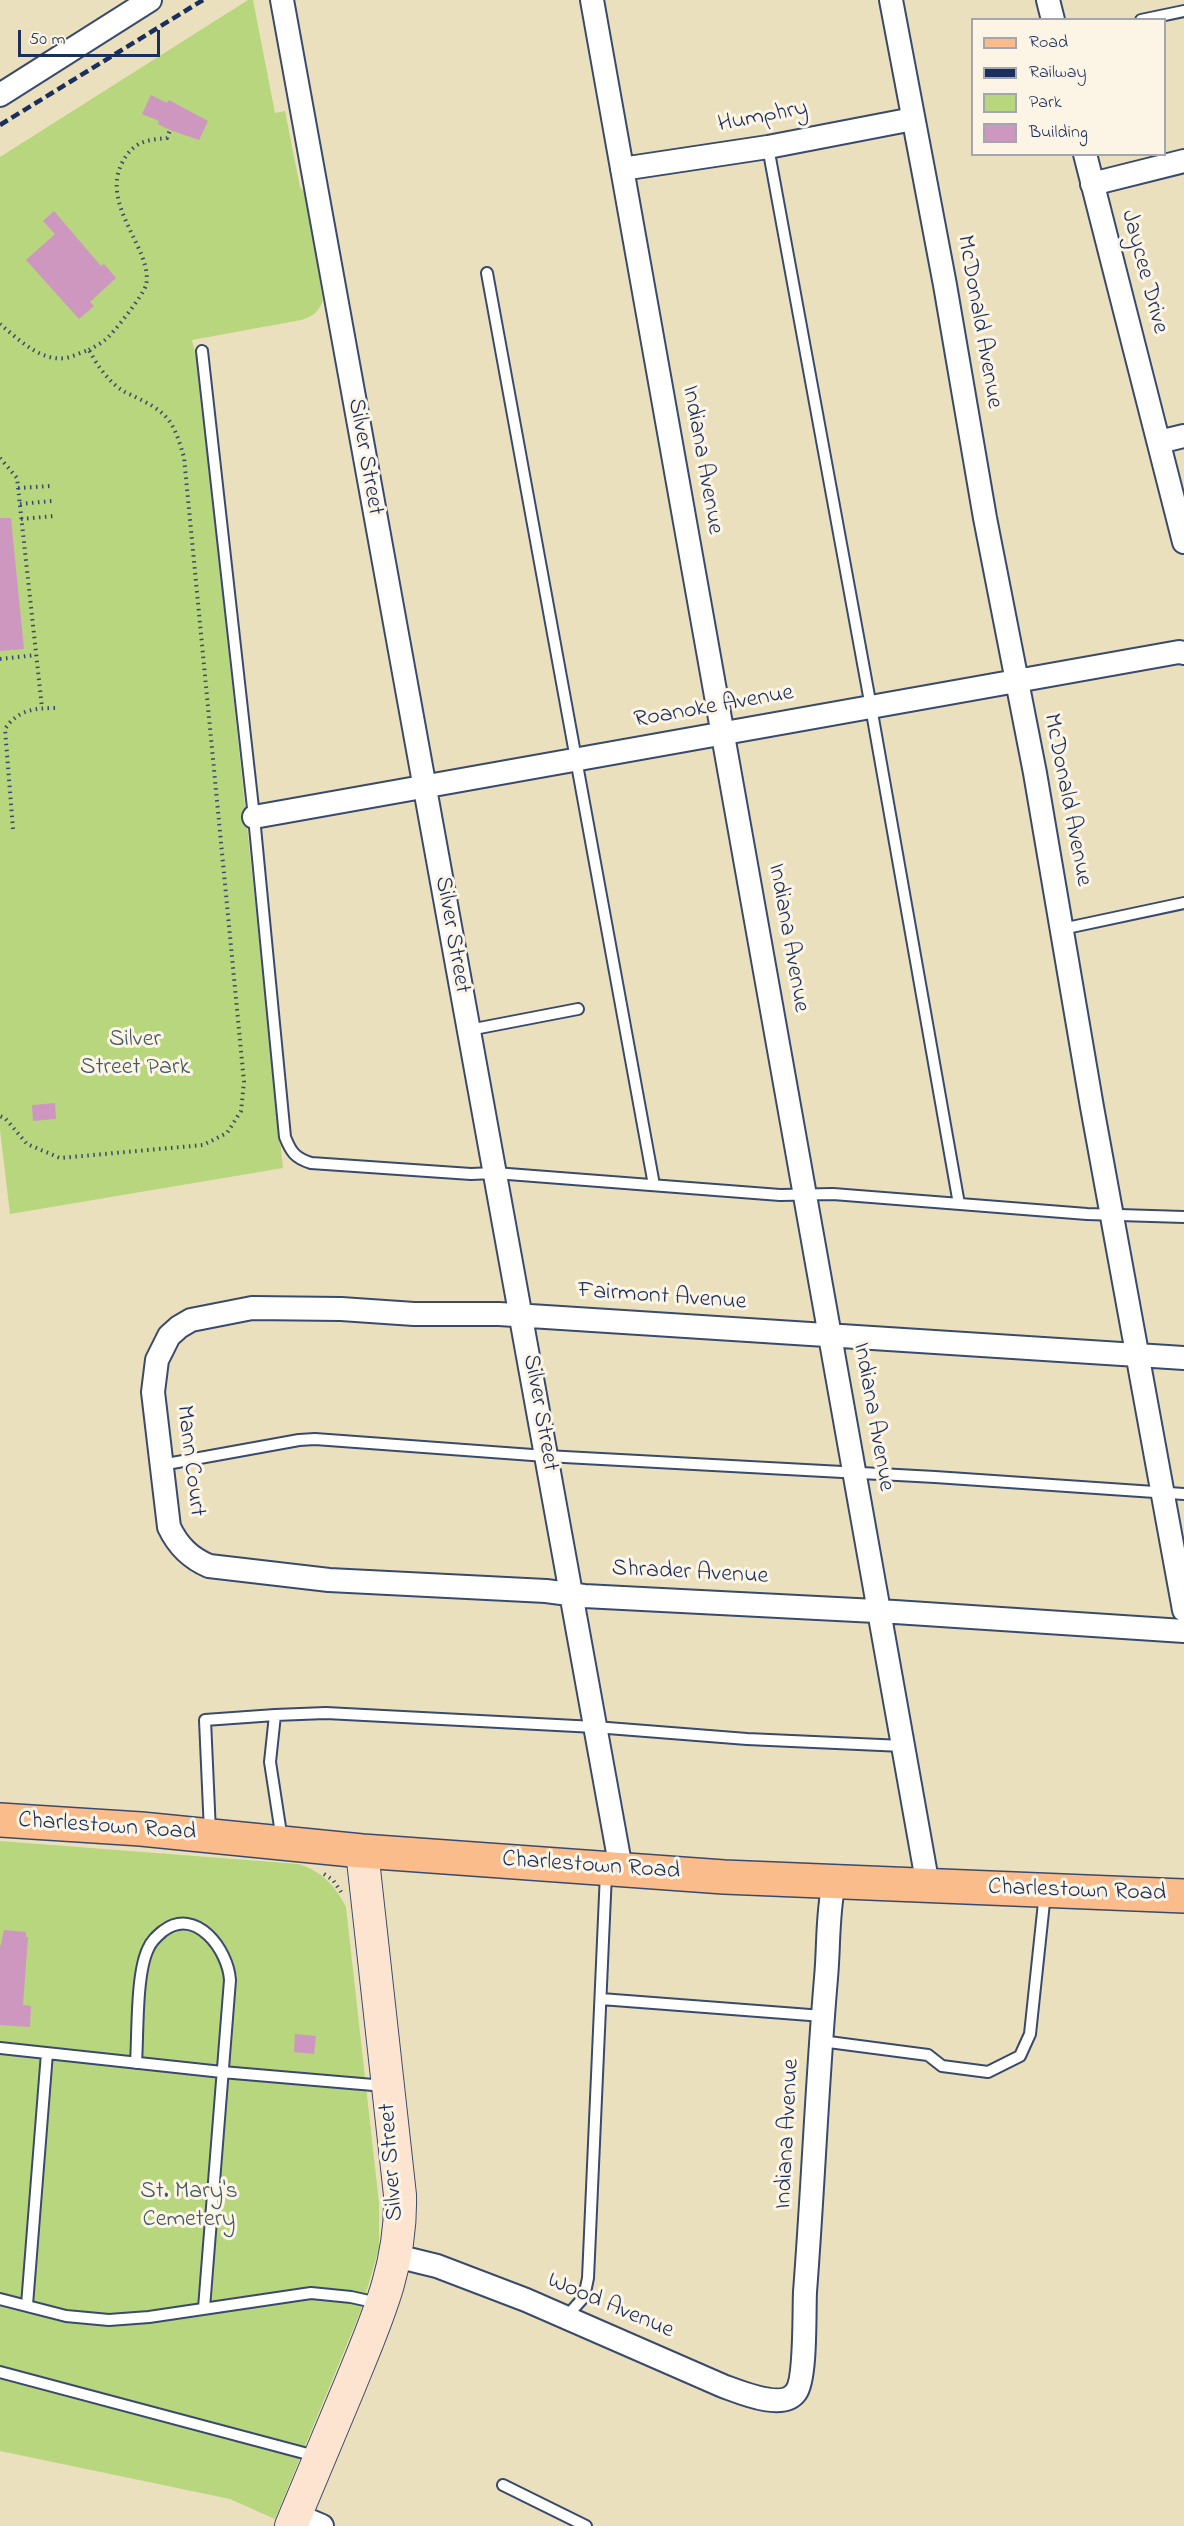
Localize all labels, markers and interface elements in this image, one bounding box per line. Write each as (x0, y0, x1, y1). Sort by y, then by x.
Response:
scale bar (21, 18, 164, 56)
legend (971, 18, 1166, 156)
text: 50 m (29, 27, 66, 53)
text: Road (1029, 30, 1068, 56)
text: Railway (1029, 60, 1086, 86)
text: Park (1029, 90, 1062, 116)
street label: Humphry (716, 95, 810, 141)
text: Building (1029, 120, 1088, 146)
street label: Jaycee Drive (1113, 207, 1173, 337)
street label: McDonald Avenue (949, 233, 1007, 411)
street label: Indiana Avenue (674, 383, 728, 537)
street label: Silver Street (340, 396, 388, 518)
street label: Roanoke Avenue (632, 680, 796, 736)
street label: McDonald Avenue (1035, 711, 1097, 889)
street label: Indiana Avenue (760, 861, 814, 1015)
street label: Silver Street (427, 874, 475, 996)
park label: Silver Street Park (80, 1027, 190, 1083)
street label: Fairmont Avenue (577, 1278, 747, 1318)
street label: Indiana Avenue (845, 1340, 899, 1494)
street label: Silver Street (515, 1352, 563, 1474)
street label: Mann Court (168, 1404, 210, 1518)
street label: Shrader Avenue (611, 1556, 769, 1592)
street label: Charlestown Road (17, 1807, 197, 1849)
street label: Charlestown Road (501, 1846, 681, 1888)
street label: Charlestown Road (987, 1874, 1167, 1910)
street label: Indiana Avenue (771, 2058, 807, 2210)
street label: Silver Street (375, 2102, 411, 2222)
park label: St. Mary's Cemetery (140, 2179, 238, 2235)
street label: Wood Avenue (542, 2267, 678, 2347)

